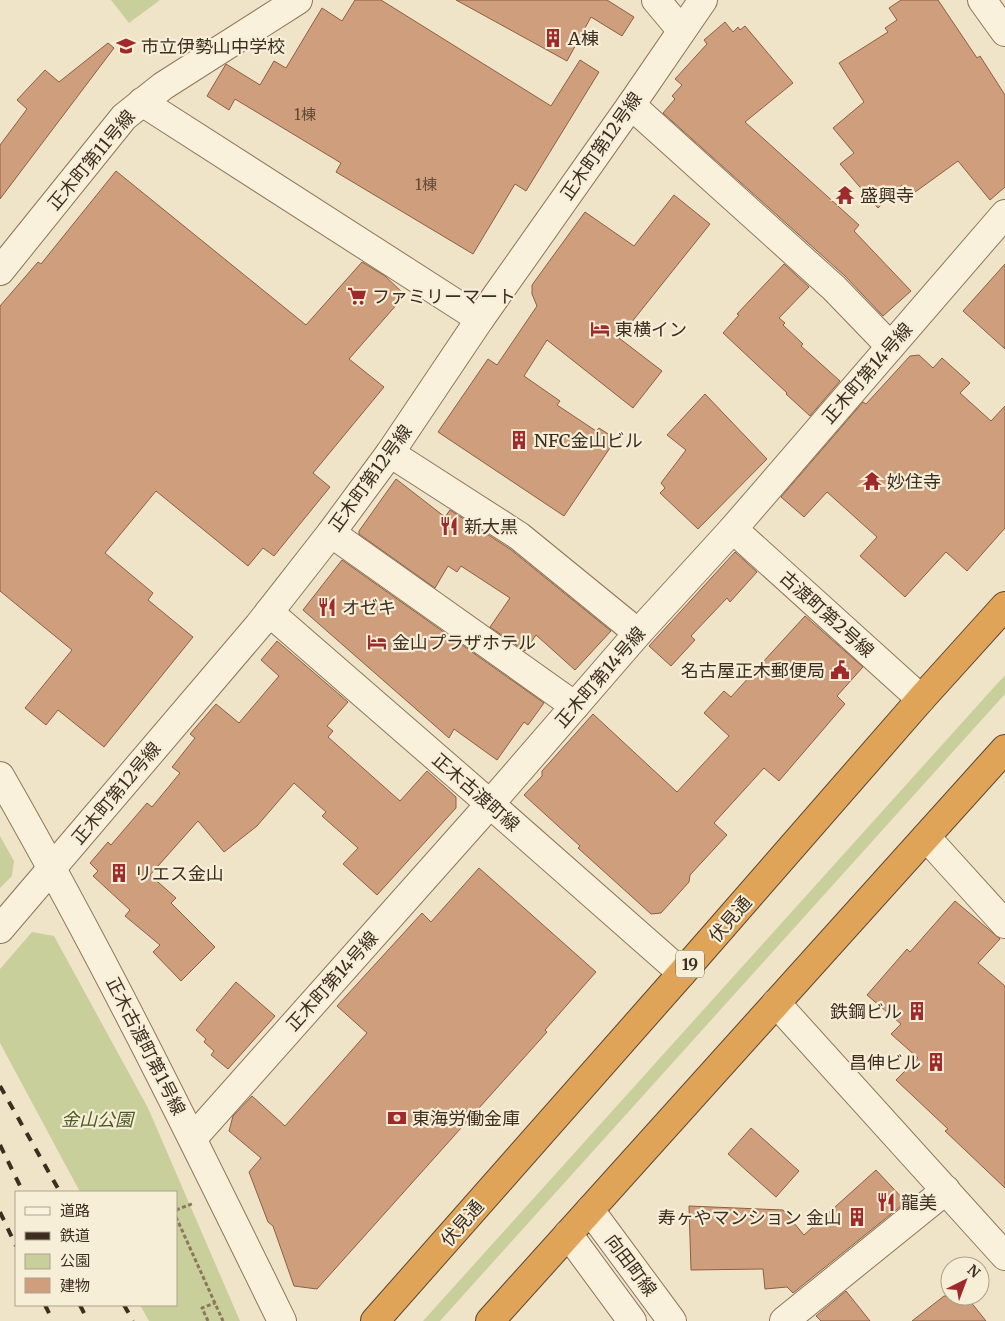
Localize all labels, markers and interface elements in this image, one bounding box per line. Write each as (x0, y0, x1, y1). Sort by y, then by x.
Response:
building icon: A棟 (542, 27, 564, 49)
place label: A棟 (567, 27, 599, 50)
school or university icon: 市立伊勢山中学校 (115, 35, 137, 57)
place label: 市立伊勢山中学校 (141, 35, 285, 58)
street label: 正木町第12号線 (555, 88, 647, 204)
street label: 正木町第11号線 (42, 105, 140, 215)
house number: 1棟 (294, 105, 316, 124)
house number: 1棟 (415, 175, 437, 194)
temple icon: 盛興寺 (834, 184, 856, 206)
place label: 盛興寺 (860, 184, 914, 207)
supermarket icon: ファミリーマート (346, 285, 368, 307)
place label: ファミリーマート (372, 285, 516, 308)
hotel icon: 東横イン (589, 318, 611, 340)
place label: 東横イン (615, 318, 687, 341)
street label: 正木町第14号線 (817, 318, 917, 428)
street label: 正木町第12号線 (323, 420, 417, 536)
building icon: NFC金山ビル (508, 429, 530, 451)
place label: NFC金山ビル (534, 429, 643, 452)
temple icon: 妙住寺 (861, 470, 883, 492)
place label: 妙住寺 (887, 470, 941, 493)
restaurant icon: 新大黒 (438, 515, 460, 537)
place label: 新大黒 (464, 515, 518, 538)
street label: 古渡町第2号線 (775, 566, 879, 662)
restaurant icon: オゼキ (316, 596, 338, 618)
place label: オゼキ (342, 596, 396, 619)
street label: 正木町第14号線 (550, 622, 650, 732)
hotel icon: 金山プラザホテル (366, 631, 388, 653)
place label: 金山プラザホテル (392, 631, 536, 654)
place label: 名古屋正木郵便局 (681, 659, 825, 682)
public building icon: 名古屋正木郵便局 (829, 659, 851, 681)
street label: 正木町第12号線 (66, 737, 166, 849)
street label: 正木古渡町線 (428, 748, 524, 836)
building icon: リエス金山 (108, 862, 130, 884)
place label: リエス金山 (134, 862, 224, 885)
street label: 伏見通 (704, 891, 756, 947)
street label: 正木町第14号線 (281, 926, 383, 1036)
road number: 19 (676, 951, 704, 978)
street label: 正木古渡町第1号線 (101, 973, 191, 1119)
place label: 鉄鋼ビル (830, 1000, 902, 1023)
building icon: 鉄鋼ビル (906, 1000, 928, 1022)
place label: 昌伸ビル (849, 1051, 921, 1074)
building icon: 昌伸ビル (925, 1051, 947, 1073)
bank icon: 東海労働金庫 (386, 1107, 408, 1129)
place label: 東海労働金庫 (412, 1107, 520, 1130)
park label: 金山公園 (61, 1108, 136, 1131)
legend (15, 1191, 178, 1306)
restaurant icon: 龍美 (875, 1191, 897, 1213)
place label: 龍美 (901, 1191, 937, 1214)
street label: 伏見通 (436, 1195, 488, 1251)
text: 道路 (60, 1201, 90, 1220)
place label: 寿ヶやマンション 金山 (658, 1206, 842, 1229)
building icon: 寿ヶやマンション 金山 (846, 1206, 868, 1228)
text: 鉄道 (60, 1226, 90, 1245)
street label: 向田町線 (600, 1229, 662, 1301)
text: 公園 (60, 1251, 90, 1270)
north arrow (940, 1256, 990, 1306)
text: N (964, 1261, 984, 1282)
text: 建物 (60, 1276, 90, 1295)

